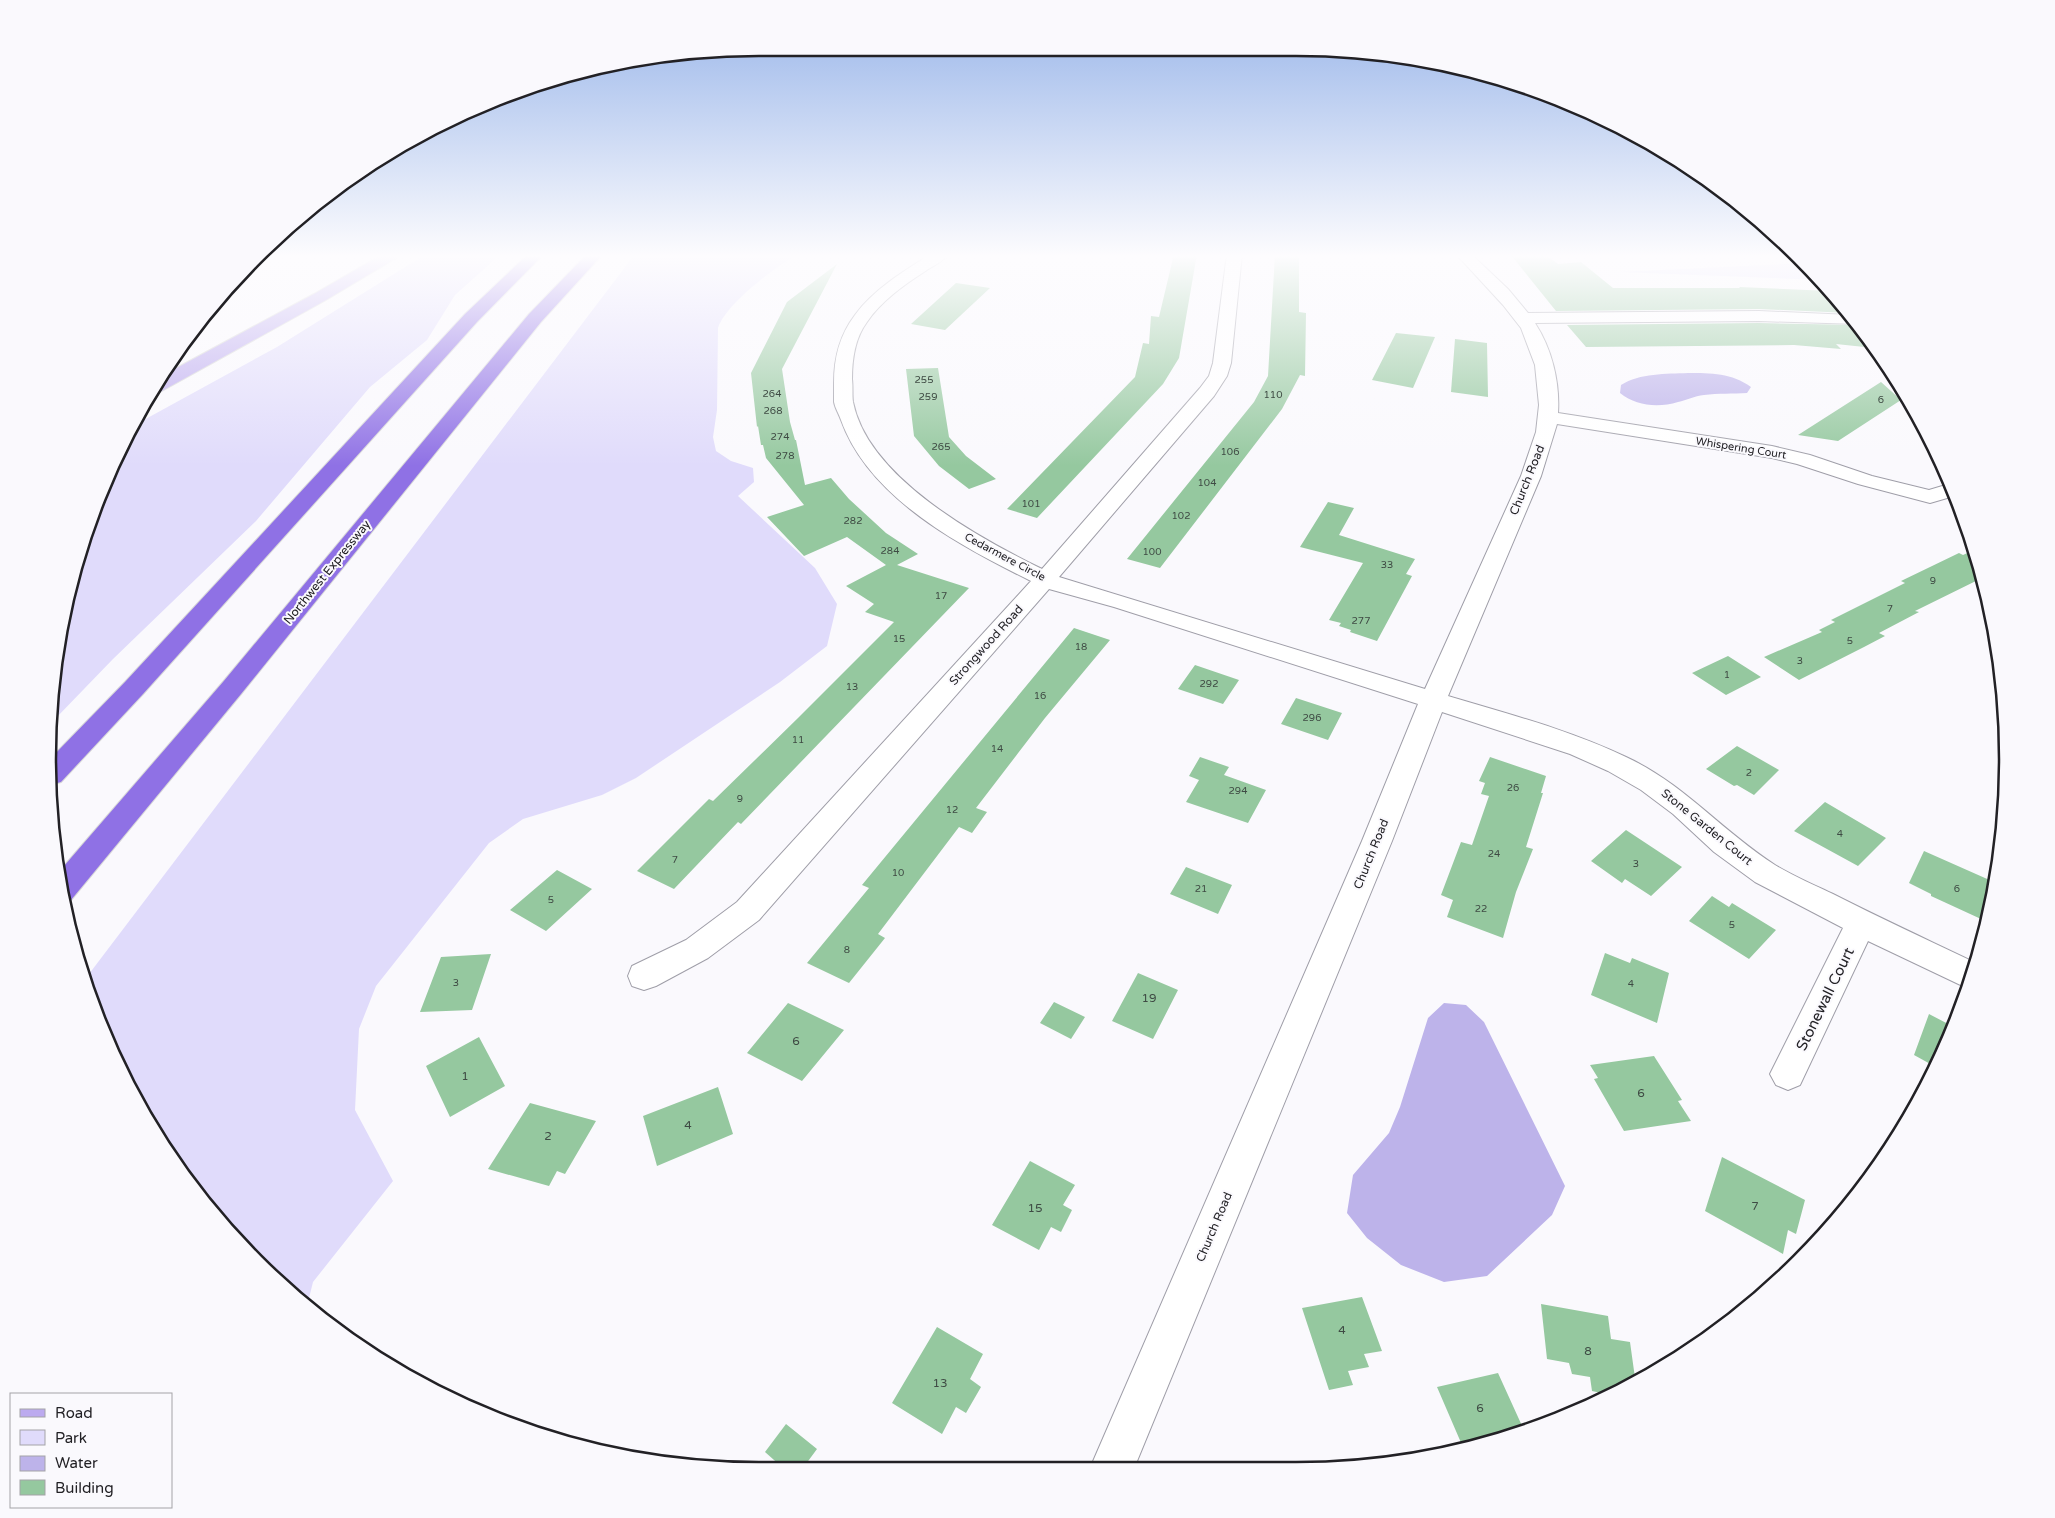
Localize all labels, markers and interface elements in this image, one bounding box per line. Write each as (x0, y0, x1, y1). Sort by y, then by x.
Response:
house number: 255 (915, 374, 933, 386)
house number: 264 (763, 388, 781, 400)
house number: 110 (1264, 389, 1282, 401)
house number: 259 (919, 391, 937, 403)
house number: 6 (1878, 394, 1884, 406)
house number: 268 (764, 405, 782, 417)
house number: 274 (771, 431, 789, 443)
street label: Whispering Court (1695, 434, 1787, 462)
house number: 265 (932, 441, 950, 453)
street label: Church Road (1507, 443, 1547, 517)
house number: 106 (1221, 446, 1239, 458)
house number: 278 (776, 450, 794, 462)
house number: 104 (1198, 477, 1216, 489)
house number: 101 (1022, 498, 1040, 510)
house number: 102 (1172, 510, 1190, 522)
house number: 282 (844, 515, 862, 527)
street label: Northwest Expressway (281, 517, 374, 627)
street label: Cedarmere Circle (962, 530, 1048, 584)
house number: 284 (881, 545, 899, 557)
house number: 100 (1143, 546, 1161, 558)
house number: 33 (1381, 559, 1393, 571)
house number: 9 (1930, 575, 1936, 587)
house number: 17 (935, 590, 947, 602)
street label: Strongwood Road (946, 602, 1026, 688)
house number: 7 (1887, 603, 1893, 615)
house number: 277 (1352, 615, 1370, 627)
house number: 15 (893, 633, 905, 645)
house number: 5 (1847, 635, 1853, 647)
house number: 18 (1075, 641, 1087, 653)
house number: 3 (1797, 655, 1803, 667)
house number: 1 (1724, 669, 1730, 681)
house number: 292 (1200, 678, 1218, 690)
house number: 13 (846, 681, 858, 693)
house number: 16 (1034, 690, 1046, 702)
house number: 296 (1303, 712, 1321, 724)
house number: 11 (792, 734, 804, 746)
house number: 14 (991, 743, 1003, 755)
house number: 2 (1746, 767, 1752, 779)
house number: 26 (1507, 782, 1519, 794)
house number: 294 (1229, 785, 1247, 797)
street label: Stone Garden Court (1659, 786, 1756, 868)
house number: 9 (737, 793, 743, 805)
house number: 12 (946, 804, 958, 816)
street label: Church Road (1351, 817, 1391, 891)
house number: 4 (1837, 828, 1843, 840)
house number: 24 (1488, 848, 1500, 860)
house number: 7 (672, 854, 678, 866)
house number: 3 (1633, 858, 1639, 870)
house number: 10 (892, 867, 904, 879)
house number: 21 (1195, 883, 1207, 895)
house number: 6 (1954, 883, 1960, 895)
house number: 5 (548, 894, 554, 906)
house number: 22 (1475, 903, 1487, 915)
house number: 5 (1729, 919, 1735, 931)
house number: 8 (844, 944, 850, 956)
street label: Stonewall Court (1792, 944, 1858, 1054)
house number: 3 (453, 977, 459, 989)
house number: 4 (1628, 978, 1634, 990)
house number: 19 (1141, 991, 1157, 1005)
house number: 6 (792, 1034, 800, 1048)
house number: 1 (461, 1069, 469, 1083)
house number: 6 (1637, 1086, 1645, 1100)
house number: 4 (684, 1118, 692, 1132)
house number: 2 (544, 1129, 552, 1143)
street label: Church Road (1193, 1190, 1235, 1264)
house number: 7 (1751, 1199, 1759, 1213)
house number: 15 (1027, 1201, 1043, 1215)
house number: 4 (1338, 1323, 1346, 1337)
house number: 8 (1584, 1344, 1592, 1358)
house number: 13 (932, 1376, 948, 1390)
legend (10, 1393, 172, 1508)
house number: 6 (1476, 1401, 1484, 1415)
text: Road (55, 1404, 93, 1422)
text: Park (55, 1429, 87, 1447)
text: Water (55, 1454, 98, 1472)
text: Building (55, 1479, 114, 1497)

